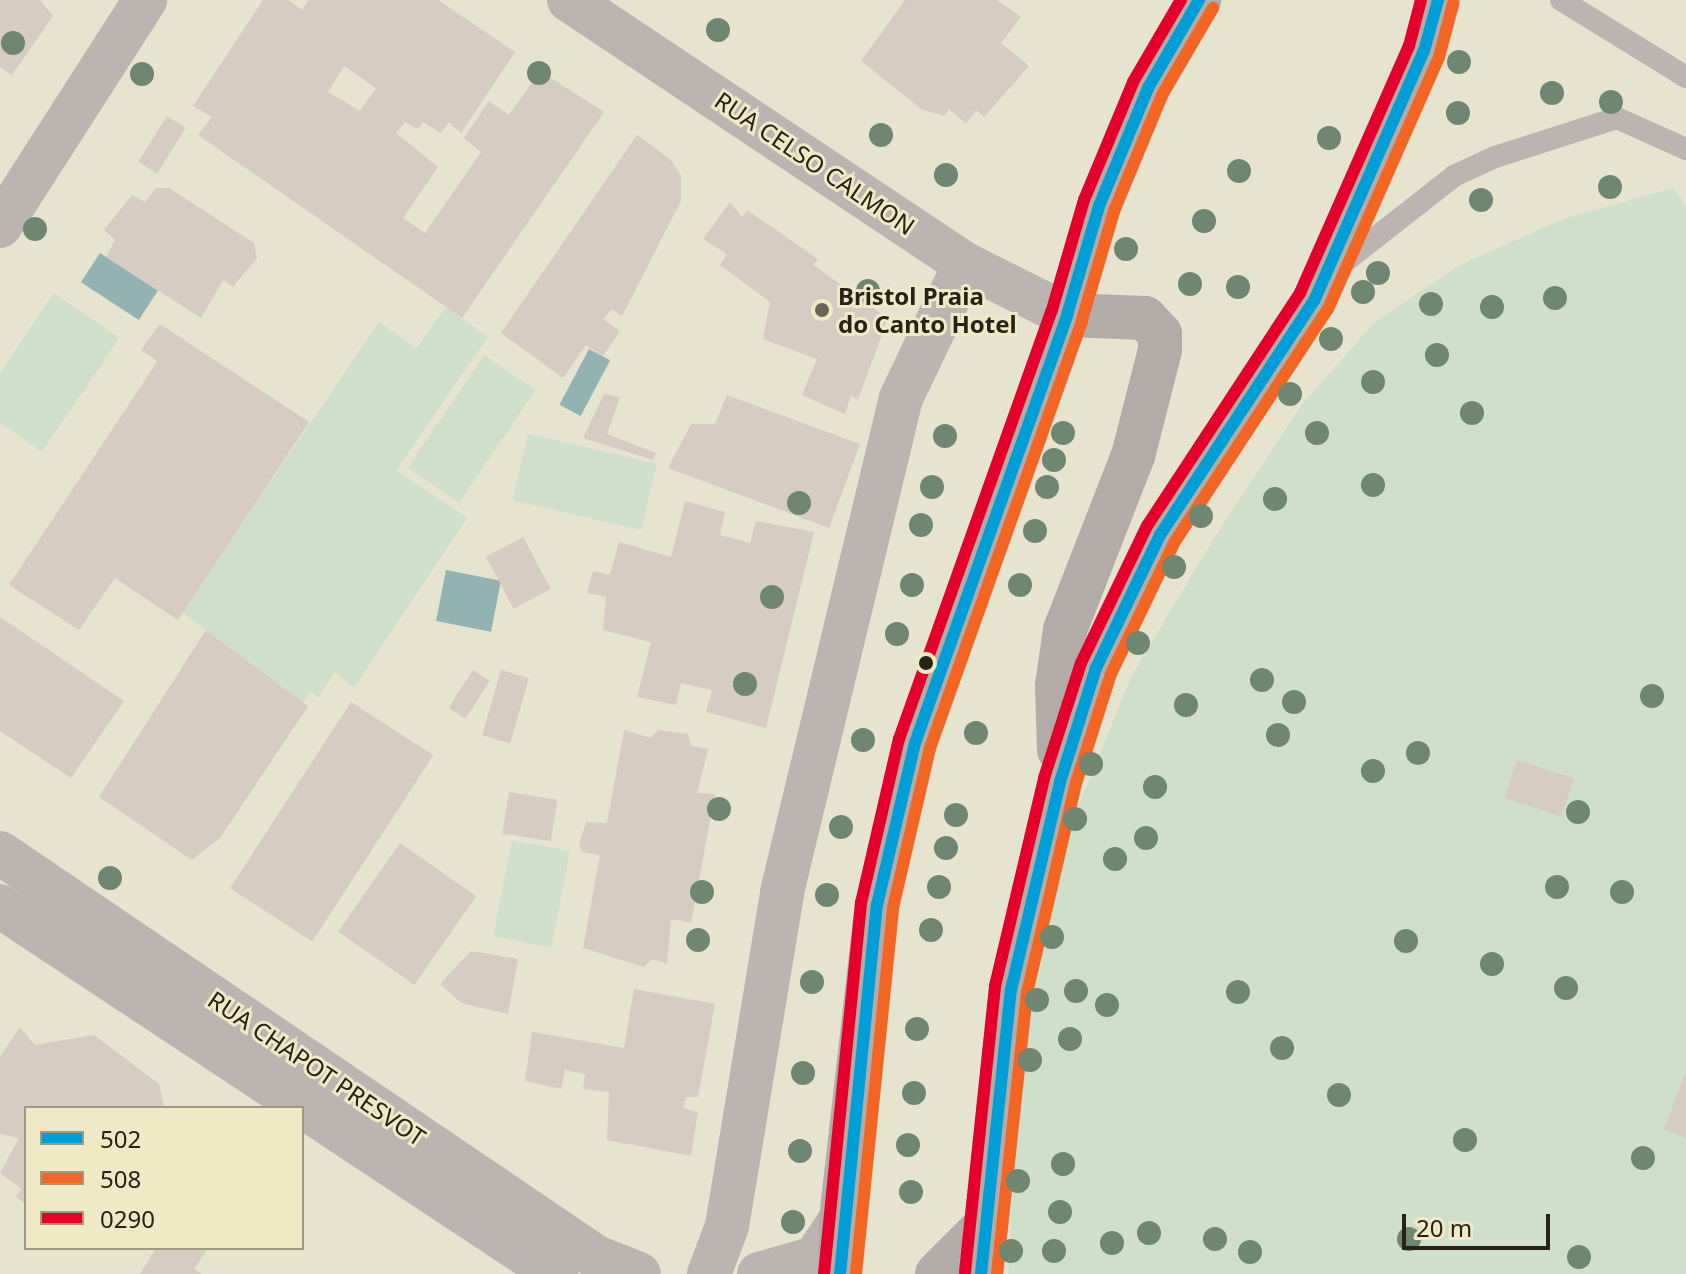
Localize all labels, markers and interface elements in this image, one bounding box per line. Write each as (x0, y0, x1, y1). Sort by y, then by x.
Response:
street label: RUA CELSO CALMON (710, 85, 920, 241)
place label: Bristol Praia do Canto Hotel (838, 282, 1017, 338)
marker: Bristol Praia do Canto Hotel (813, 301, 831, 319)
unlabelled marker (918, 655, 934, 671)
street label: RUA CHAPOT PRESVOT (203, 985, 431, 1151)
legend (24, 1106, 304, 1250)
text: 502 (100, 1122, 141, 1155)
text: 508 (100, 1162, 141, 1195)
scale bar (1406, 1198, 1554, 1248)
text: 0290 (100, 1202, 155, 1235)
text: 20 m (1416, 1211, 1472, 1244)

